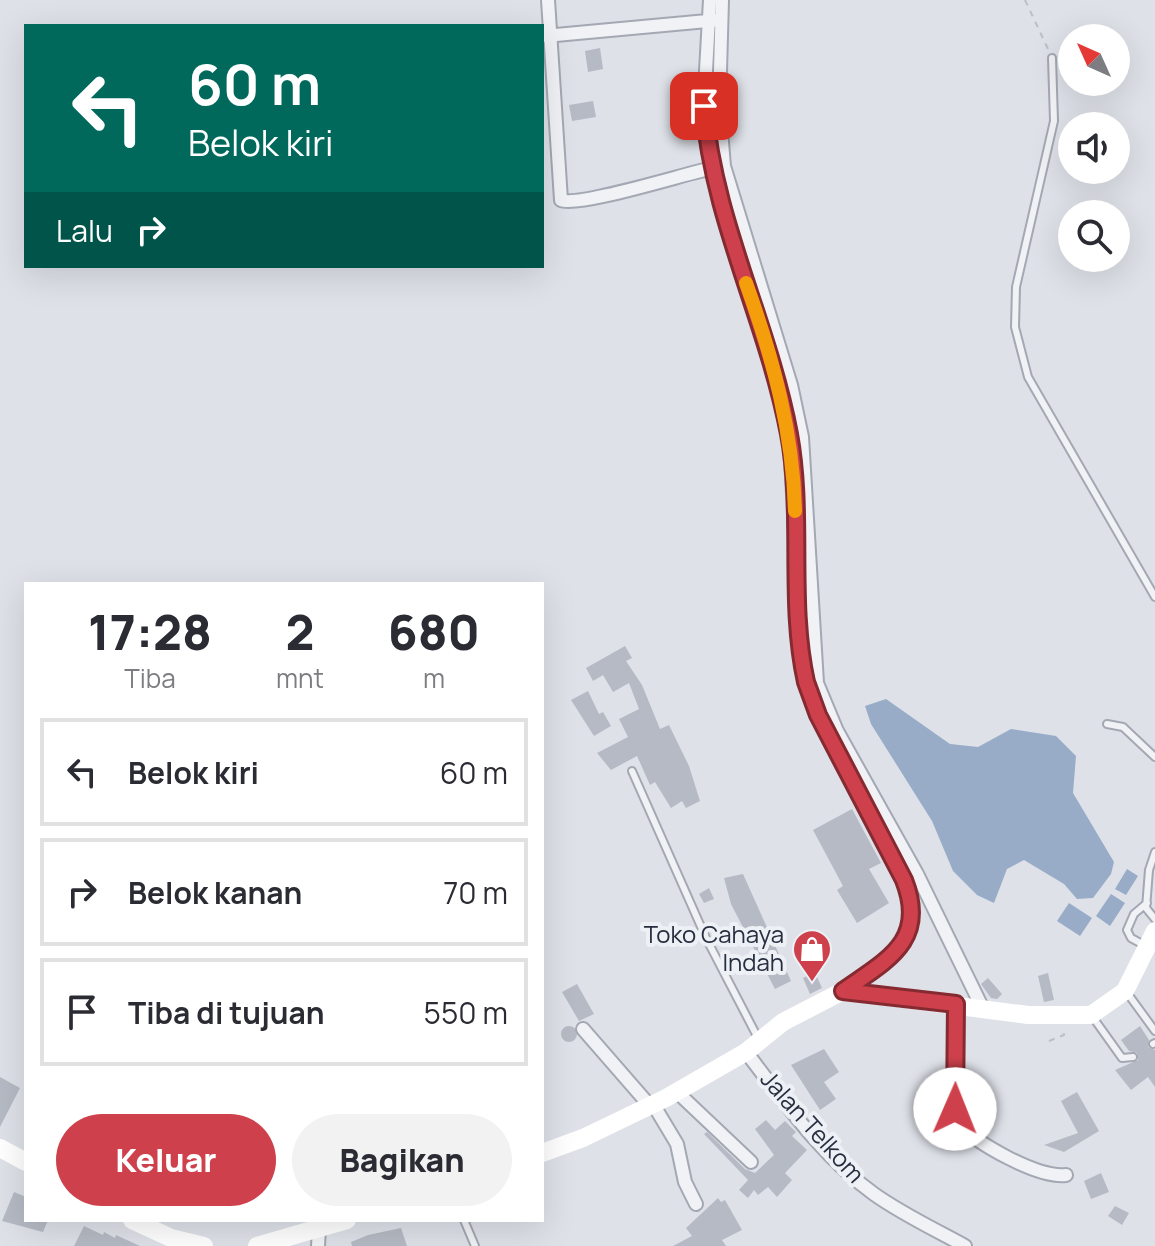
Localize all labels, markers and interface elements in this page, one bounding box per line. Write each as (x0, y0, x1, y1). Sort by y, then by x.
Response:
north arrow (1058, 24, 1130, 96)
map controls (1058, 24, 1130, 272)
text: 60 m (188, 45, 321, 122)
icon: left (56, 56, 160, 160)
pin (670, 72, 738, 140)
icon: arrive (682, 84, 726, 128)
button: sound (1058, 112, 1130, 184)
text: Belok kiri (188, 118, 334, 167)
button: search (1058, 200, 1130, 272)
icon: right (129, 208, 173, 252)
text: Lalu (56, 210, 113, 251)
text: 17:28 (88, 599, 212, 664)
text: 2 (285, 599, 314, 664)
text: 680 (388, 599, 480, 664)
text: Tiba (124, 660, 176, 696)
text: mnt (276, 660, 324, 696)
text: m (423, 660, 445, 696)
icon: left (60, 750, 104, 794)
text: Belok kiri (128, 752, 259, 793)
text: 60 m (440, 752, 508, 793)
icon: right (60, 870, 104, 914)
text: Belok kanan (128, 872, 302, 913)
text: 70 m (443, 872, 508, 913)
place label: Toko Cahaya Indah (644, 917, 784, 978)
shop icon: Toko Cahaya Indah (791, 928, 833, 983)
icon: arrive (60, 990, 104, 1034)
text: Tiba di tujuan (128, 992, 325, 1033)
text: 550 m (424, 992, 508, 1033)
street label: Jalan Telkom (754, 1063, 872, 1189)
position arrow (913, 1067, 997, 1151)
button: Keluar (56, 1114, 276, 1206)
button: Bagikan (292, 1114, 512, 1206)

